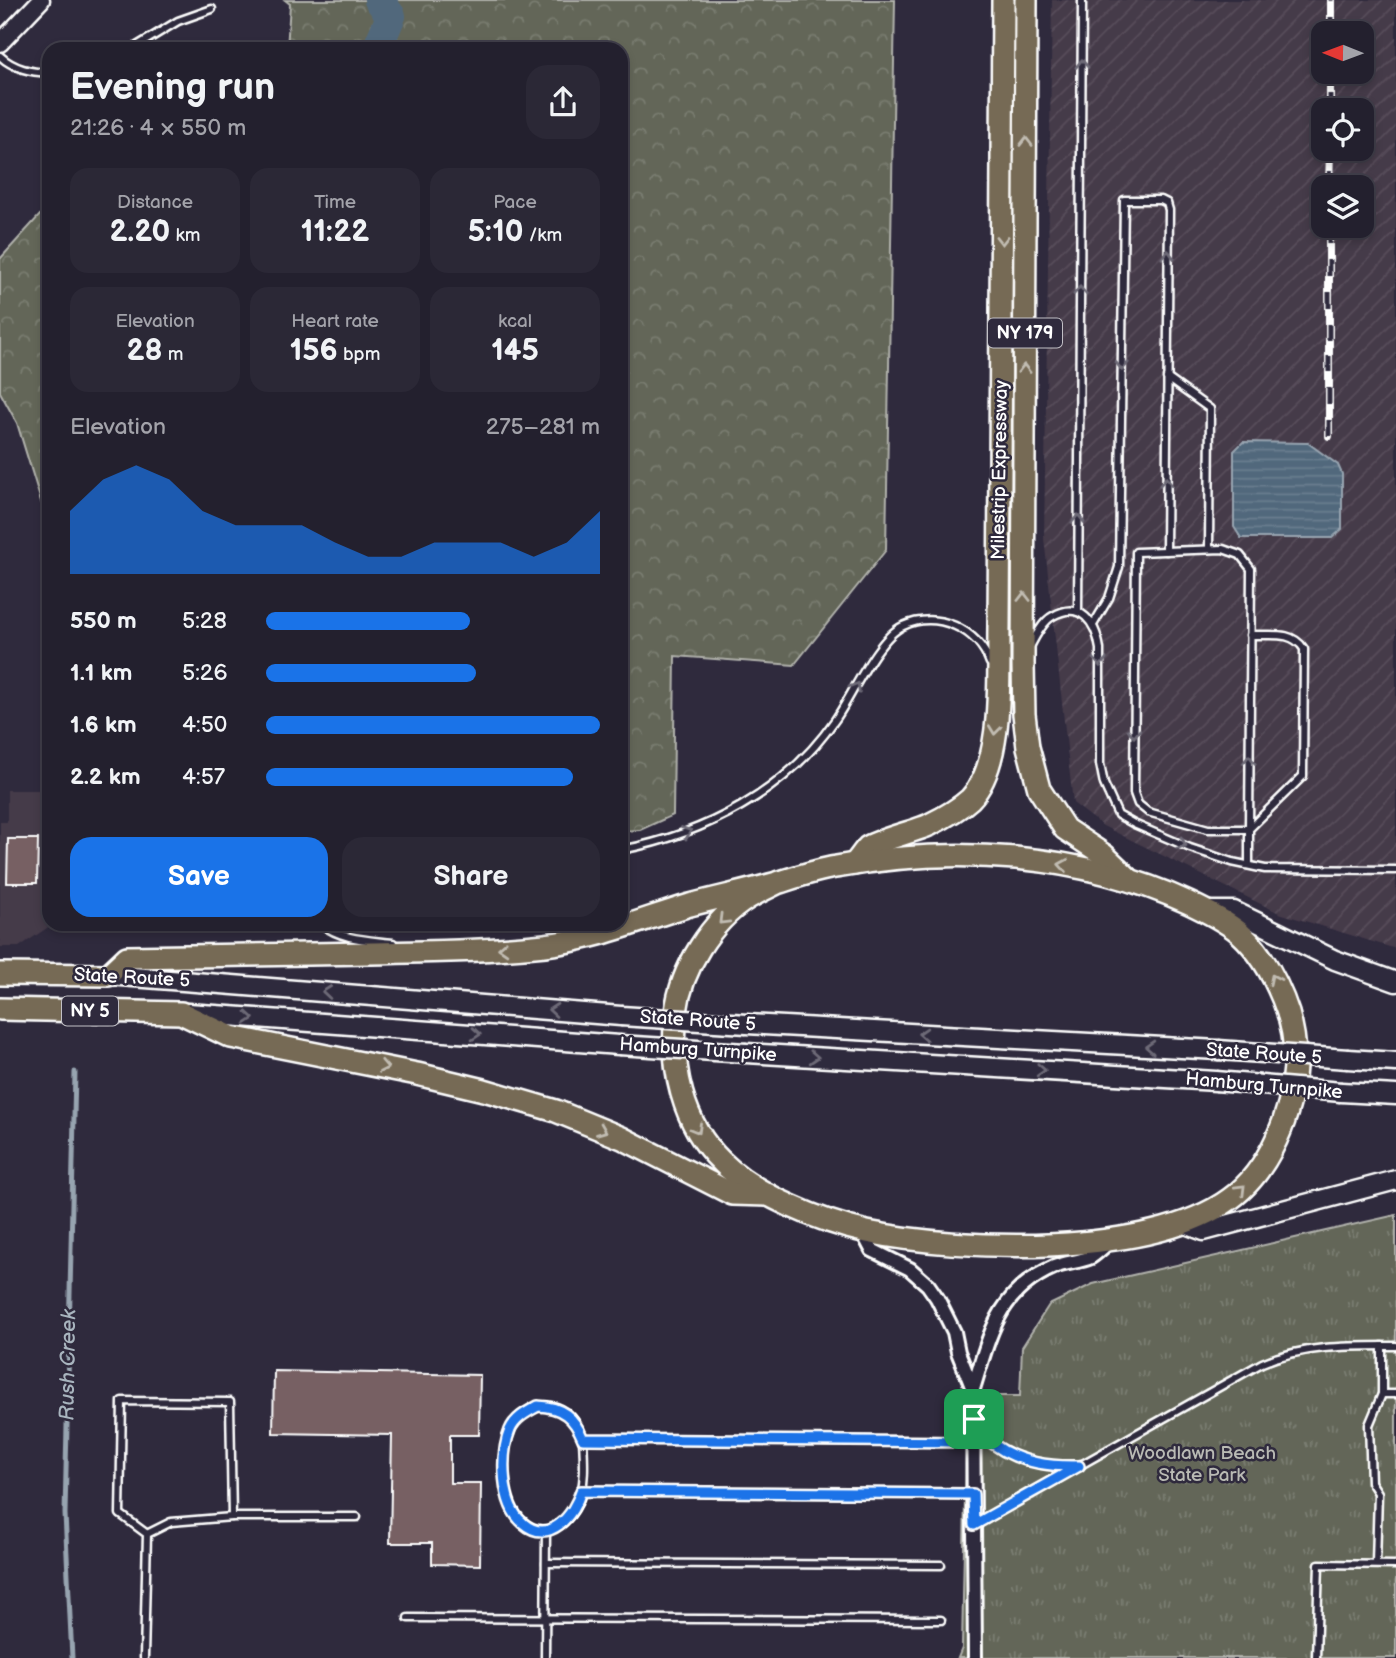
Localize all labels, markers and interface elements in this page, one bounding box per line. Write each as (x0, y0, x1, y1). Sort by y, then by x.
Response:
north arrow (1311, 21, 1374, 84)
map controls (1311, 21, 1374, 238)
one-way arrow (1074, 58, 1090, 69)
text: Evening run (70, 65, 275, 110)
button: share (526, 65, 600, 139)
button: locate (1311, 98, 1374, 161)
text: 21:26 · 4 × 550 m (70, 114, 246, 142)
one-way arrow (1018, 136, 1034, 147)
button: layers (1311, 175, 1374, 238)
text: Distance (117, 191, 193, 214)
text: Time (314, 191, 356, 214)
text: Pace (493, 191, 537, 214)
text: 2.20 (110, 214, 170, 250)
text: 11:22 (301, 214, 369, 250)
text: 5:10 (468, 214, 524, 250)
text: km (170, 224, 200, 247)
text: /km (524, 224, 562, 247)
one-way arrow (994, 235, 1010, 245)
one-way arrow (1161, 249, 1176, 260)
one-way arrow (1072, 286, 1088, 296)
text: Elevation (115, 310, 195, 333)
text: Heart rate (291, 310, 379, 333)
text: kcal (498, 310, 532, 333)
road number: NY 179 (988, 318, 1062, 348)
text: 28 (127, 333, 163, 369)
text: 156 (290, 333, 338, 369)
text: 145 (491, 333, 539, 369)
text: m (163, 343, 183, 366)
text: bpm (338, 343, 380, 366)
one-way arrow (1114, 362, 1130, 372)
one-way arrow (1017, 364, 1032, 375)
street label: Milestrip Expressway (987, 380, 1013, 560)
text: Elevation (70, 413, 166, 441)
text: 275–281 m (486, 413, 600, 441)
one-way arrow (1158, 477, 1174, 487)
one-way arrow (1071, 513, 1086, 524)
one-way arrow (1016, 591, 1032, 602)
text: 550 m (70, 607, 137, 635)
text: 5:28 (182, 607, 227, 635)
one-way arrow (1092, 657, 1108, 668)
text: 1.1 km (70, 659, 132, 687)
text: 5:26 (182, 659, 227, 687)
one-way arrow (847, 682, 860, 695)
text: 1.6 km (70, 711, 137, 739)
text: 4:50 (182, 711, 227, 739)
one-way arrow (987, 724, 1002, 736)
one-way arrow (1127, 728, 1142, 739)
one-way arrow (1241, 755, 1257, 765)
text: 2.2 km (70, 763, 141, 791)
text: 4:57 (182, 763, 225, 791)
one-way arrow (680, 826, 692, 840)
one-way arrow (1176, 836, 1188, 850)
button: Save (70, 837, 328, 917)
button: Share (342, 837, 600, 917)
one-way arrow (1057, 858, 1069, 873)
one-way arrow (719, 912, 732, 925)
one-way arrow (497, 941, 508, 956)
street label: State Route 5 (73, 963, 191, 993)
one-way arrow (1268, 974, 1282, 986)
one-way arrow (321, 985, 332, 1000)
road number: NY 5 (62, 996, 118, 1026)
one-way arrow (548, 1003, 559, 1018)
street label: State Route 5 (639, 1005, 757, 1037)
one-way arrow (244, 1010, 255, 1025)
one-way arrow (471, 1026, 482, 1041)
one-way arrow (917, 1027, 928, 1042)
street label: Hamburg Turnpike (619, 1033, 777, 1067)
street label: State Route 5 (1205, 1038, 1323, 1070)
one-way arrow (1145, 1039, 1156, 1054)
one-way arrow (809, 1049, 820, 1064)
one-way arrow (378, 1059, 390, 1074)
one-way arrow (1036, 1063, 1047, 1078)
street label: Hamburg Turnpike (1185, 1068, 1343, 1104)
one-way arrow (596, 1121, 608, 1135)
one-way arrow (689, 1122, 702, 1135)
one-way arrow (1233, 1184, 1246, 1197)
water label: Rush Creek (55, 1308, 81, 1421)
pin (944, 1389, 1004, 1449)
icon: arrive (955, 1400, 993, 1438)
park label: Woodlawn Beach State Park (1128, 1442, 1276, 1487)

